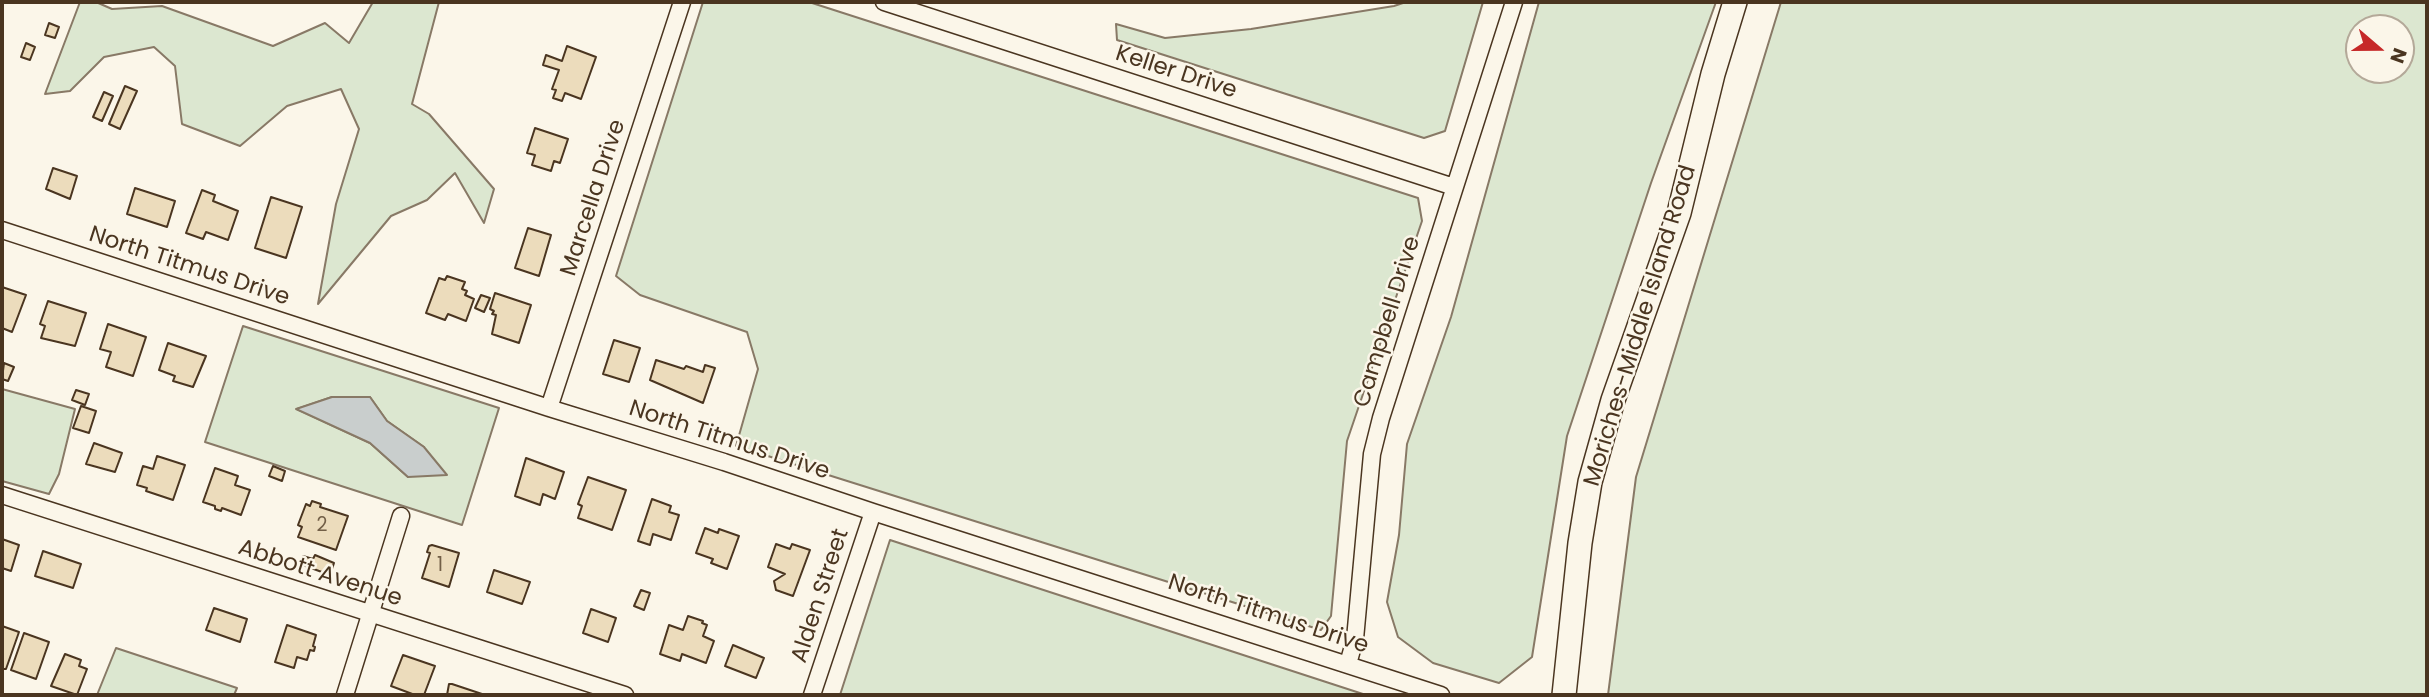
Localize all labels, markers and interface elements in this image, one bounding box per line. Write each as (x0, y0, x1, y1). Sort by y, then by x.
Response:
north arrow (2345, 14, 2415, 84)
street label: Keller Drive (1112, 40, 1240, 106)
text: N (2383, 44, 2413, 67)
street label: Marcella Drive (556, 116, 632, 280)
street label: Moriches-Middle Island Road (1579, 162, 1703, 490)
street label: North Titmus Drive (85, 222, 293, 312)
street label: Campbell Drive (1349, 233, 1427, 411)
street label: North Titmus Drive (625, 396, 833, 486)
house number: 2 (317, 515, 327, 537)
street label: Alden Street (786, 526, 856, 666)
street label: Abbott Avenue (235, 535, 405, 613)
house number: 1 (437, 555, 443, 577)
street label: North Titmus Drive (1164, 570, 1372, 660)

